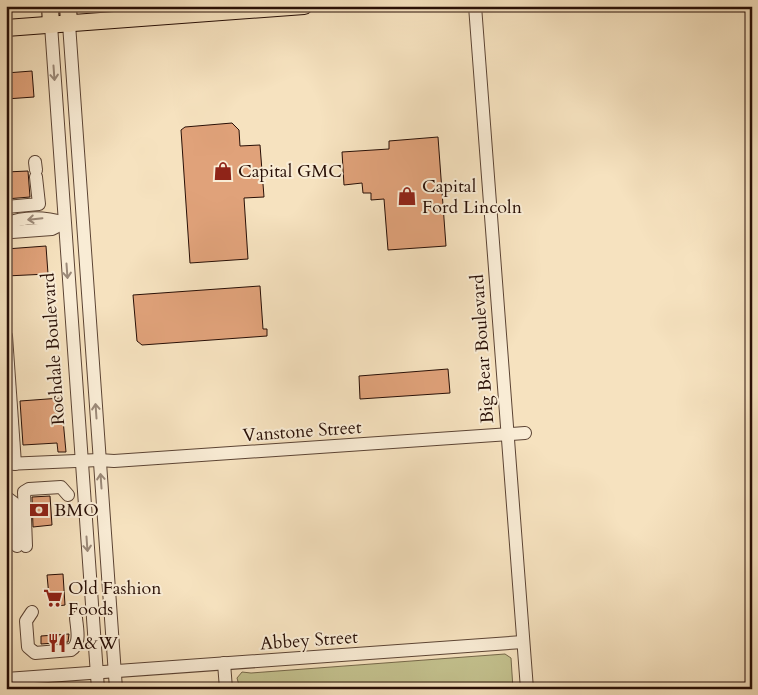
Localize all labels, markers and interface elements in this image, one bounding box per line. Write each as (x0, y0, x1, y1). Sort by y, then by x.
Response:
one-way arrow (49, 65, 59, 81)
place label: Capital GMC (238, 159, 342, 184)
shop icon: Capital GMC (212, 160, 234, 182)
place label: Capital Ford Lincoln (422, 174, 523, 220)
shop icon: Capital Ford Lincoln (396, 185, 418, 207)
one-way arrow (27, 214, 43, 224)
one-way arrow (63, 263, 72, 279)
street label: Rochdale Boulevard (36, 271, 71, 426)
street label: Big Bear Boulevard (465, 273, 500, 424)
one-way arrow (92, 404, 101, 420)
street label: Vanstone Street (242, 415, 363, 448)
one-way arrow (96, 473, 106, 489)
place label: BMO (54, 498, 99, 523)
bank icon: BMO (28, 499, 50, 521)
one-way arrow (83, 536, 92, 552)
place label: Old Fashion Foods (68, 576, 162, 622)
supermarket icon: Old Fashion Foods (42, 587, 64, 609)
street label: Abbey Street (259, 625, 359, 656)
place label: A&W (72, 631, 118, 656)
restaurant icon: A&W (46, 632, 68, 654)

